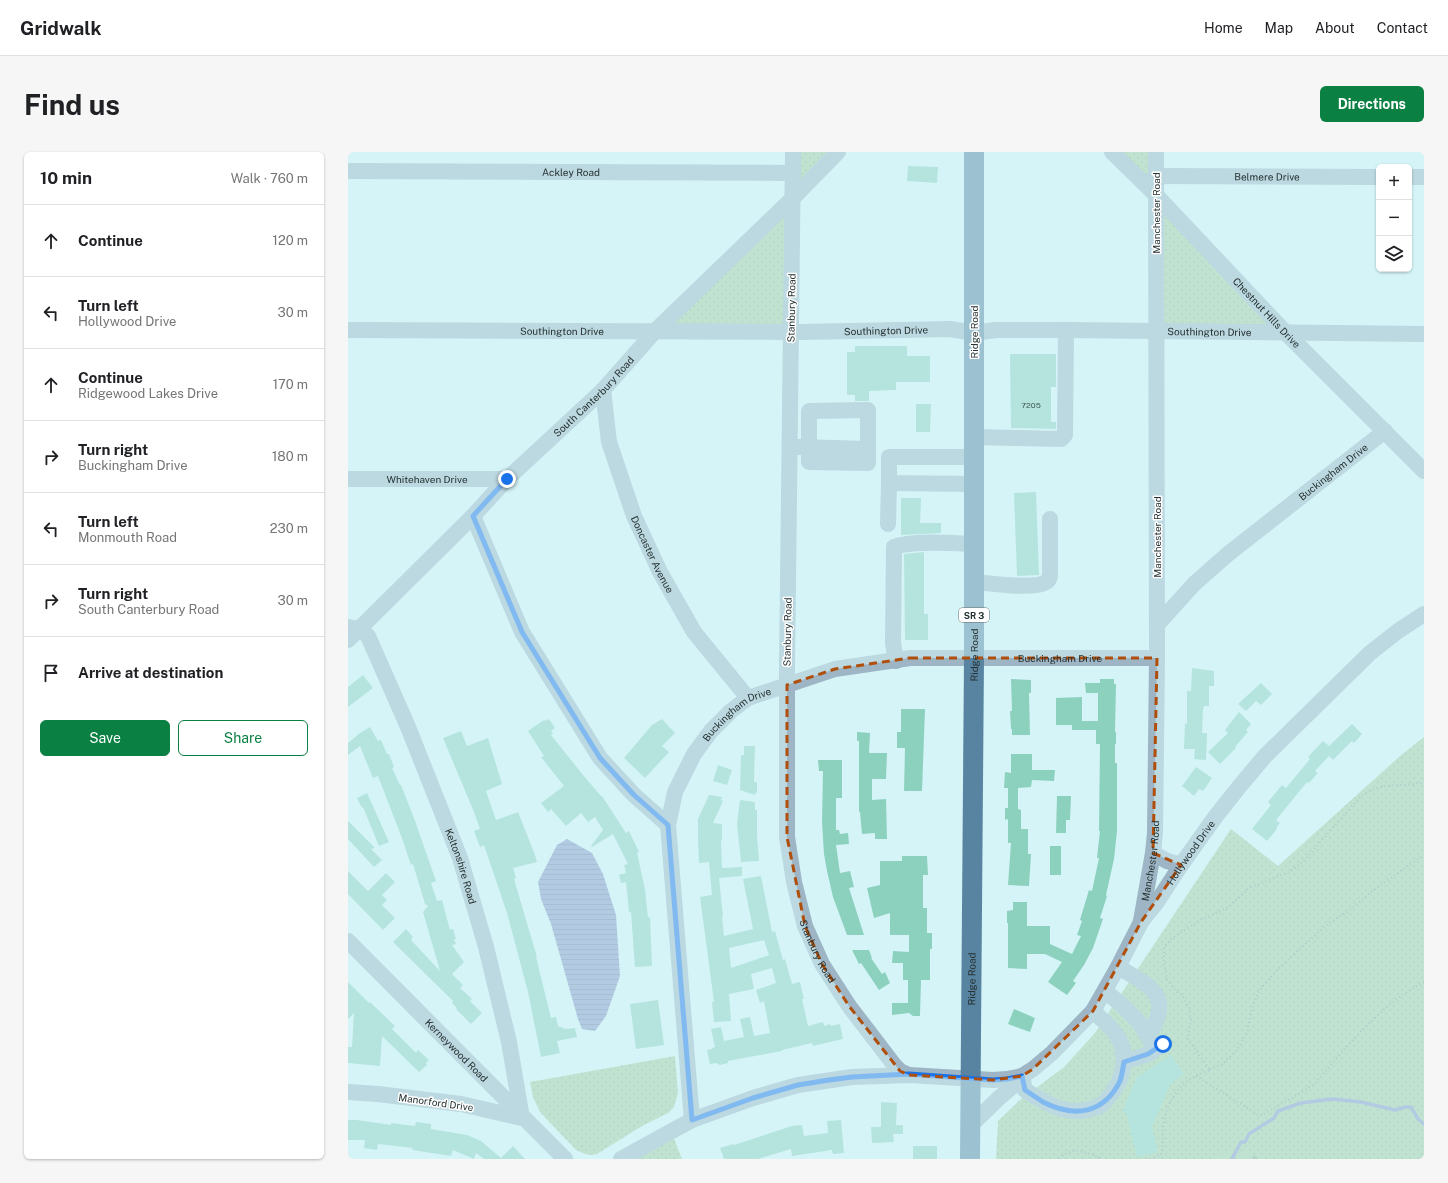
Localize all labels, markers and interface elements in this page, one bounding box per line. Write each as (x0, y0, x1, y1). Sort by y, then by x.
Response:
text: Gridwalk (20, 17, 101, 39)
text: Home (1204, 20, 1243, 36)
text: Map (1265, 20, 1293, 36)
text: About (1315, 20, 1355, 36)
text: Contact (1377, 20, 1428, 36)
button: Directions (1320, 86, 1424, 122)
text: Find us (24, 88, 120, 121)
map controls (1376, 164, 1412, 272)
button: + (1376, 164, 1412, 200)
street label: Ackley Road (542, 166, 600, 178)
text: 10 min (40, 168, 92, 188)
street label: Belmere Drive (1234, 170, 1300, 183)
text: Walk · 760 m (231, 171, 308, 186)
street label: Manchester Road (1150, 172, 1162, 254)
button: − (1376, 200, 1412, 236)
icon: ahead (40, 230, 62, 252)
text: Continue (78, 232, 143, 249)
text: 120 m (273, 233, 308, 248)
button: layers (1376, 236, 1412, 272)
street label: Stanbury Road (784, 273, 798, 343)
street label: Chestnut Hills Drive (1231, 275, 1303, 350)
text: Turn left (78, 297, 139, 314)
icon: left (40, 302, 62, 324)
text: 30 m (278, 305, 308, 320)
street label: Ridge Road (968, 306, 980, 358)
text: Hollywood Drive (78, 314, 176, 329)
street label: Southington Drive (844, 323, 928, 337)
street label: Southington Drive (520, 325, 604, 337)
street label: Southington Drive (1167, 325, 1252, 338)
street label: South Canterbury Road (551, 354, 636, 439)
text: Continue (78, 369, 143, 386)
icon: ahead (40, 374, 62, 396)
text: 170 m (273, 377, 308, 392)
text: Ridgewood Lakes Drive (78, 386, 218, 401)
house number: 7205 (1021, 400, 1041, 410)
text: Turn right (78, 441, 148, 458)
street label: Buckingham Drive (1296, 441, 1370, 502)
icon: right (40, 446, 62, 468)
text: 180 m (272, 449, 308, 464)
text: Buckingham Drive (78, 458, 188, 473)
route end (498, 470, 516, 488)
street label: Whitehaven Drive (386, 473, 468, 485)
street label: Manchester Road (1151, 496, 1163, 578)
text: Turn left (78, 513, 139, 530)
street label: Doncaster Avenue (629, 514, 677, 595)
icon: left (40, 518, 62, 540)
text: 230 m (270, 521, 308, 536)
text: Monmouth Road (78, 530, 177, 545)
text: Turn right (78, 585, 148, 602)
icon: right (40, 590, 62, 612)
text: 30 m (278, 593, 308, 608)
street label: Stanbury Road (780, 597, 794, 667)
text: South Canterbury Road (78, 602, 219, 617)
road number: SR 3 (959, 608, 989, 622)
street label: Ridge Road (968, 629, 980, 682)
street label: Buckingham Drive (1018, 652, 1103, 664)
icon: arrive (40, 662, 62, 684)
text: Arrive at destination (78, 664, 223, 681)
street label: Buckingham Drive (700, 685, 773, 743)
button: Save (40, 720, 170, 756)
button: Share (178, 720, 308, 756)
street label: Hollywood Drive (1164, 818, 1217, 887)
street label: Manchester Road (1139, 820, 1161, 902)
street label: Keltonshire Road (443, 827, 479, 905)
street label: Stanbury Road (798, 918, 838, 985)
street label: Ridge Road (965, 952, 978, 1006)
street label: Kerneywood Road (423, 1016, 491, 1084)
route start (1154, 1035, 1172, 1053)
street label: Manorford Drive (398, 1091, 475, 1113)

